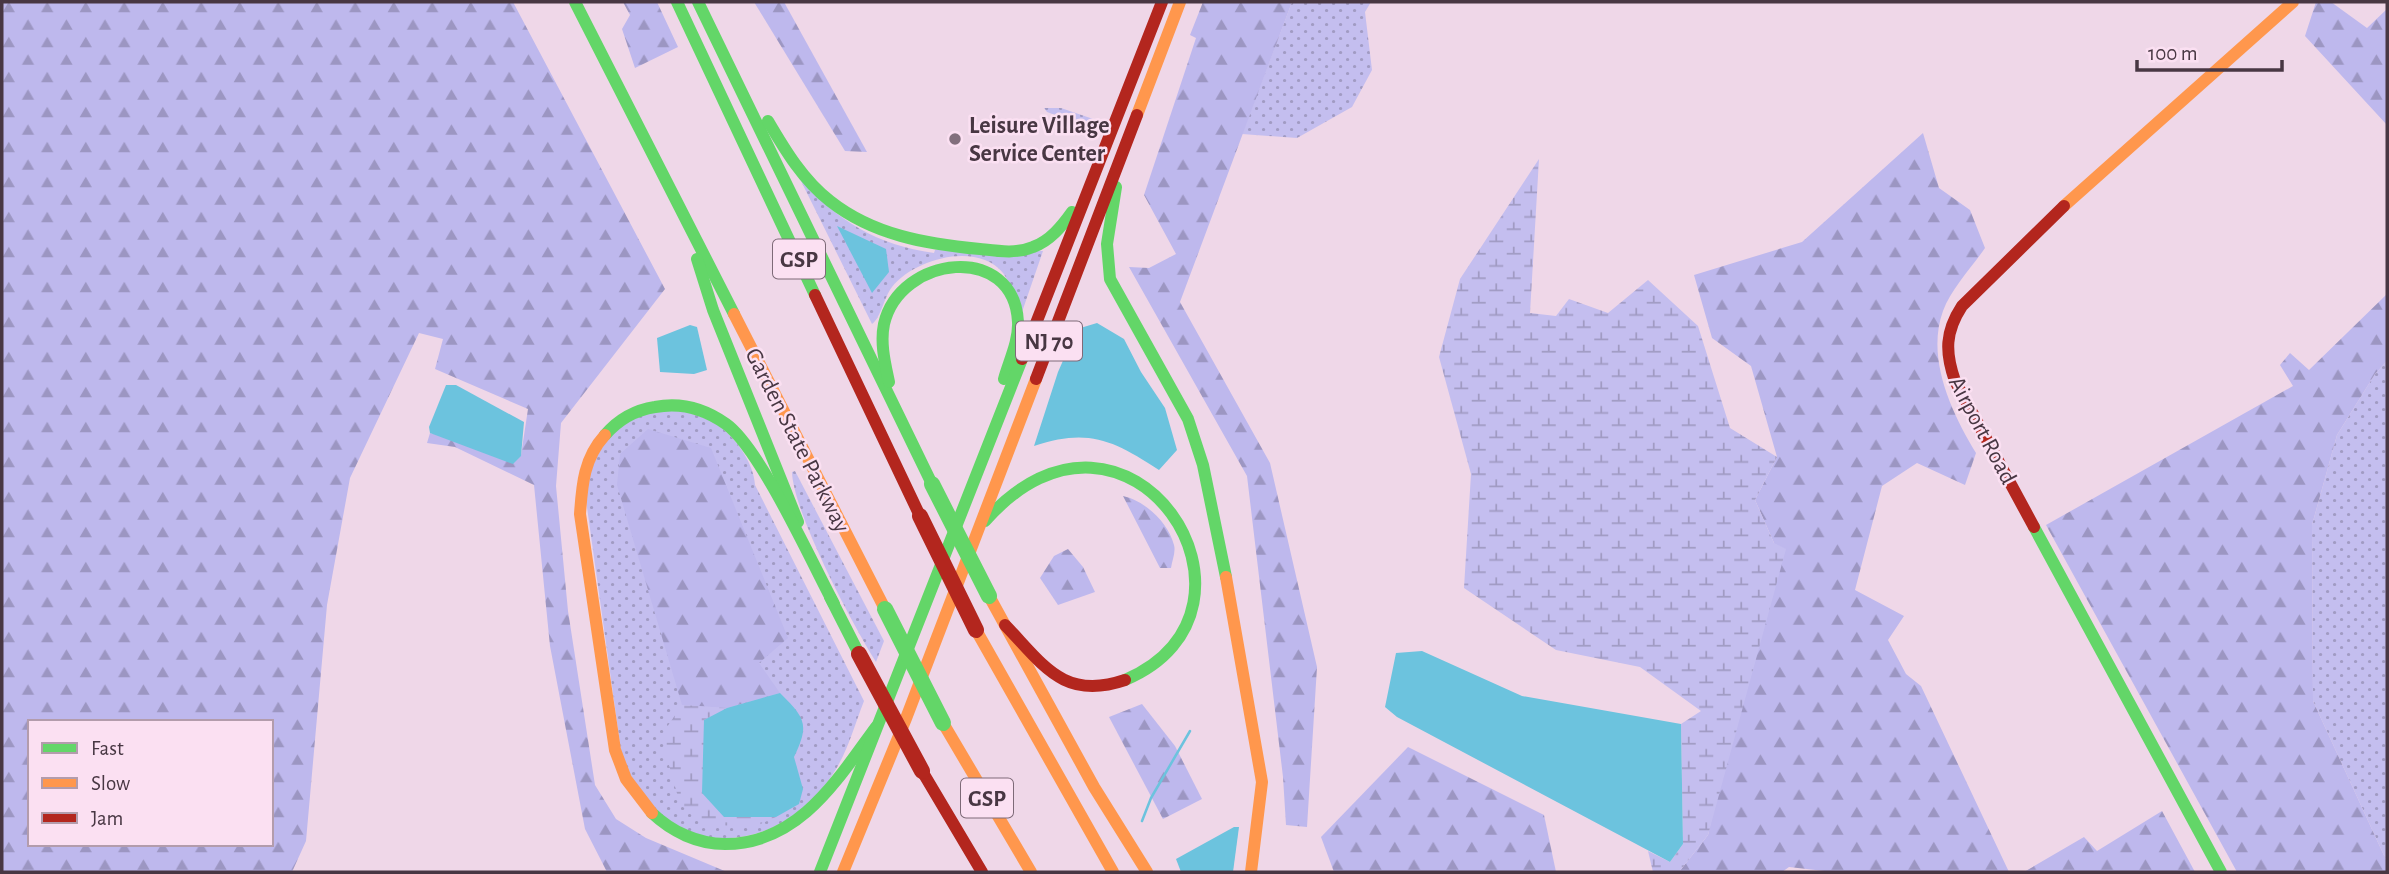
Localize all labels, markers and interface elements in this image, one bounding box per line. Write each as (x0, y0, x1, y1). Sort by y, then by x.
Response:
scale bar (2137, 28, 2282, 72)
text: 100 m (2148, 43, 2198, 64)
place label: Leisure Village Service Center (969, 114, 1109, 166)
marker: Leisure Village Service Center (947, 131, 963, 147)
road number: GSP (773, 240, 825, 278)
road number: NJ 70 (1016, 322, 1082, 360)
street label: Garden State Parkway (740, 344, 854, 536)
street label: Airport Road (1944, 373, 2020, 488)
legend (28, 720, 273, 846)
text: Fast (91, 738, 124, 759)
text: Slow (91, 773, 130, 794)
road number: GSP (961, 778, 1013, 818)
text: Jam (91, 808, 123, 829)

